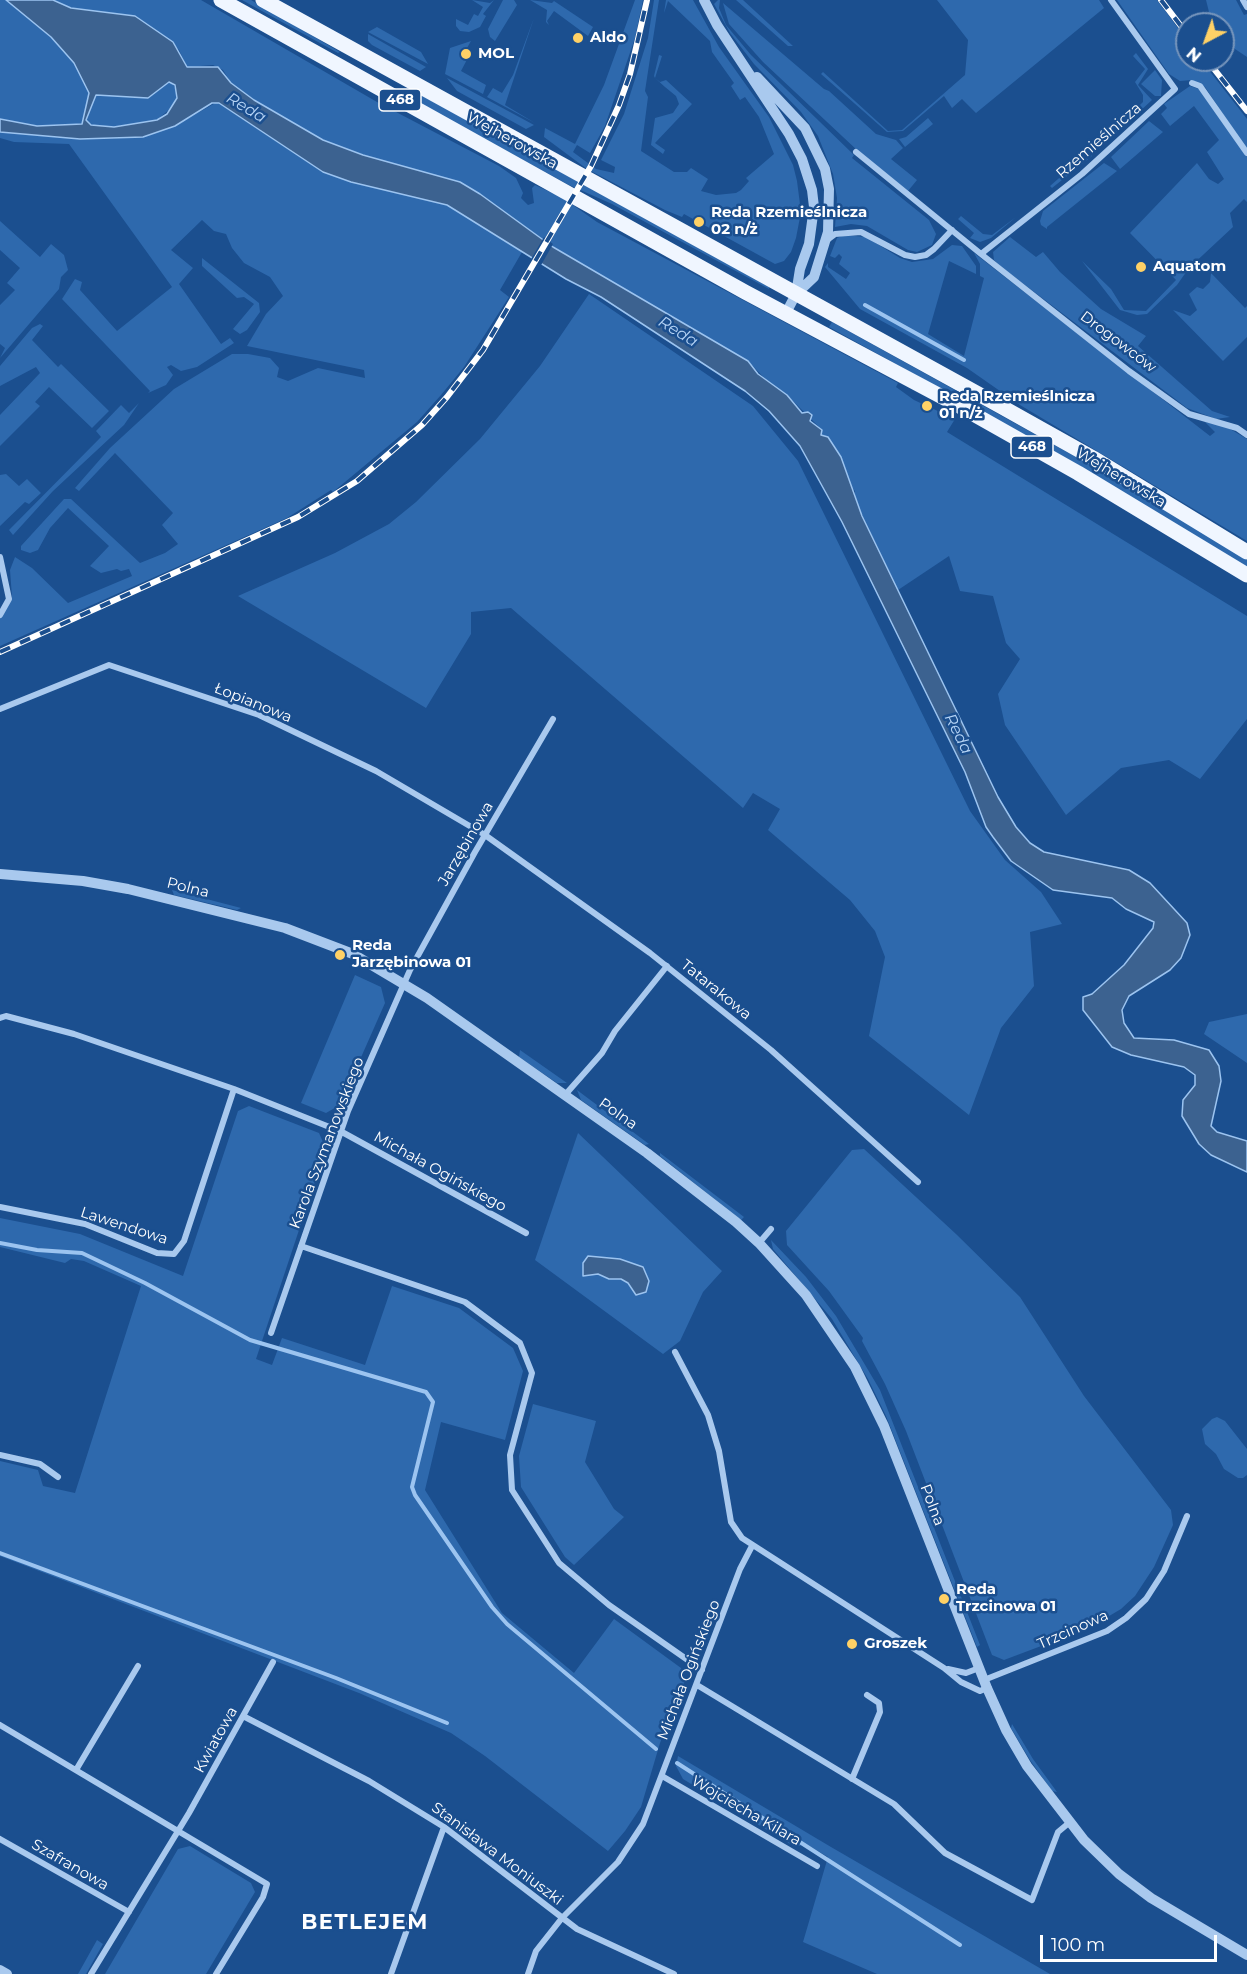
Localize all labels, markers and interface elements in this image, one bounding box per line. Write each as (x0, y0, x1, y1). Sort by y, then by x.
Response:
north arrow (1175, 12, 1235, 72)
place label: Aldo (590, 29, 626, 47)
marker: Aldo (571, 31, 585, 45)
text: N (1183, 43, 1205, 66)
place label: MOL (478, 45, 514, 63)
marker: MOL (459, 47, 473, 61)
water label: Reda (223, 89, 269, 127)
road number: 468 (379, 89, 421, 111)
street label: Rzemieślnicza (1053, 99, 1145, 183)
street label: Wejherowska (463, 109, 561, 173)
place label: Reda Rzemieślnicza 02 n/ż (711, 204, 867, 239)
marker: Reda Rzemieślnicza 02 n/ż (692, 215, 706, 229)
place label: Aquatom (1153, 258, 1226, 276)
marker: Aquatom (1134, 260, 1148, 274)
street label: Drogowców (1076, 308, 1160, 376)
water label: Reda (655, 312, 701, 352)
place label: Reda Rzemieślnicza 01 n/ż (939, 388, 1095, 423)
marker: Reda Rzemieślnicza 01 n/ż (920, 399, 934, 413)
road number: 468 (1011, 436, 1053, 458)
street label: Wejherowska (1073, 444, 1169, 512)
street label: Łopianowa (211, 679, 295, 727)
water label: Reda (940, 710, 976, 758)
street label: Jarzębinowa (435, 799, 497, 889)
street label: Polna (165, 874, 211, 902)
place label: Reda Jarzębinowa 01 (352, 937, 471, 972)
marker: Reda Jarzębinowa 01 (333, 948, 347, 962)
street label: Tatarakowa (677, 956, 755, 1024)
street label: Karola Szymanowskiego (286, 1055, 368, 1231)
street label: Polna (595, 1094, 641, 1134)
street label: Michała Ogińskiego (371, 1128, 509, 1216)
street label: Lawendowa (78, 1203, 170, 1249)
street label: Polna (916, 1482, 948, 1528)
place label: Reda Trzcinowa 01 (956, 1581, 1056, 1616)
marker: Reda Trzcinowa 01 (937, 1592, 951, 1606)
street label: Michała Ogińskiego (654, 1597, 724, 1743)
street label: Trzcinowa (1035, 1606, 1111, 1654)
place label: Groszek (864, 1635, 927, 1653)
marker: Groszek (845, 1637, 859, 1651)
street label: Kwiatowa (190, 1704, 242, 1776)
street label: Wojciecha Kilara (688, 1772, 804, 1850)
street label: Stanisława Moniuszki (428, 1799, 566, 1909)
street label: Szafranowa (28, 1836, 112, 1894)
district label: BETLEJEM (301, 1910, 429, 1936)
scale bar (1043, 1923, 1220, 1961)
text: 100 m (1051, 1934, 1105, 1956)

